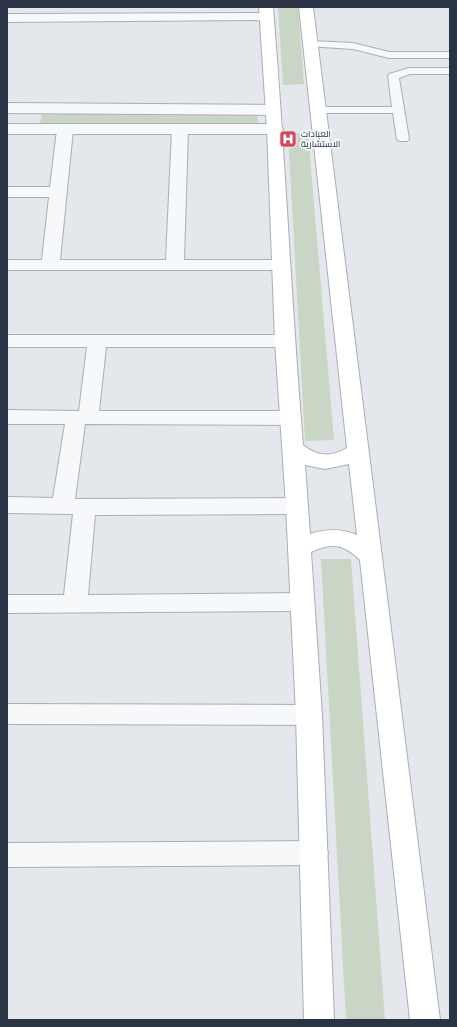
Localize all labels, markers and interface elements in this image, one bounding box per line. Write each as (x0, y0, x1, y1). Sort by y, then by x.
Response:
hospital icon: العيادات الاستشارية (278, 129, 298, 149)
place label: العيادات الاستشارية (301, 129, 340, 150)

